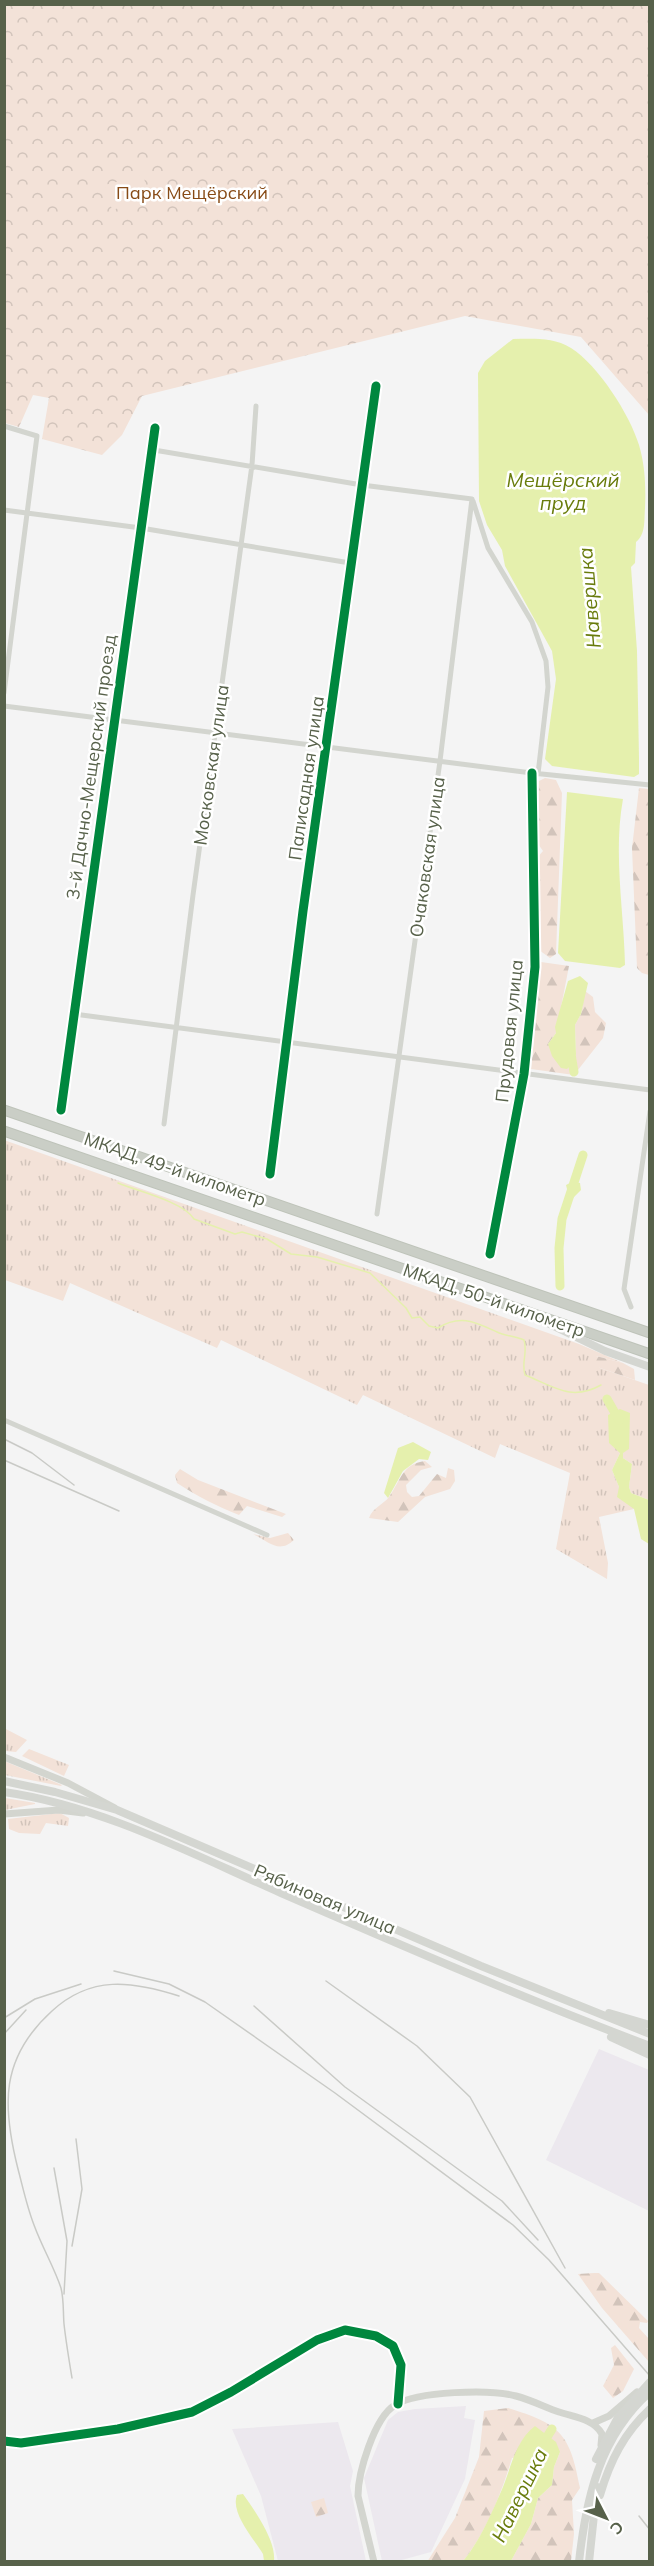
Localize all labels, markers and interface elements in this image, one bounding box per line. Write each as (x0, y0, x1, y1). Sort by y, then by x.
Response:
park label: Парк Мещёрский (116, 181, 268, 204)
water label: Мещёрский пруд (506, 467, 620, 515)
water label: Навершка (572, 546, 606, 650)
street label: 3-й Дачно-Мещерский проезд (61, 633, 121, 901)
street label: Московская улица (188, 683, 234, 847)
street label: Палисадная улица (283, 694, 329, 862)
street label: Очаковская улица (404, 775, 450, 939)
street label: Прудовая улица (490, 958, 528, 1104)
street label: МКАД, 49-й километр (81, 1127, 269, 1211)
street label: МКАД, 50-й километр (400, 1258, 588, 1342)
street label: Рябиновая улица (251, 1859, 399, 1939)
water label: Навершка (486, 2444, 552, 2546)
north arrow (576, 2488, 636, 2548)
text: С (606, 2517, 628, 2539)

